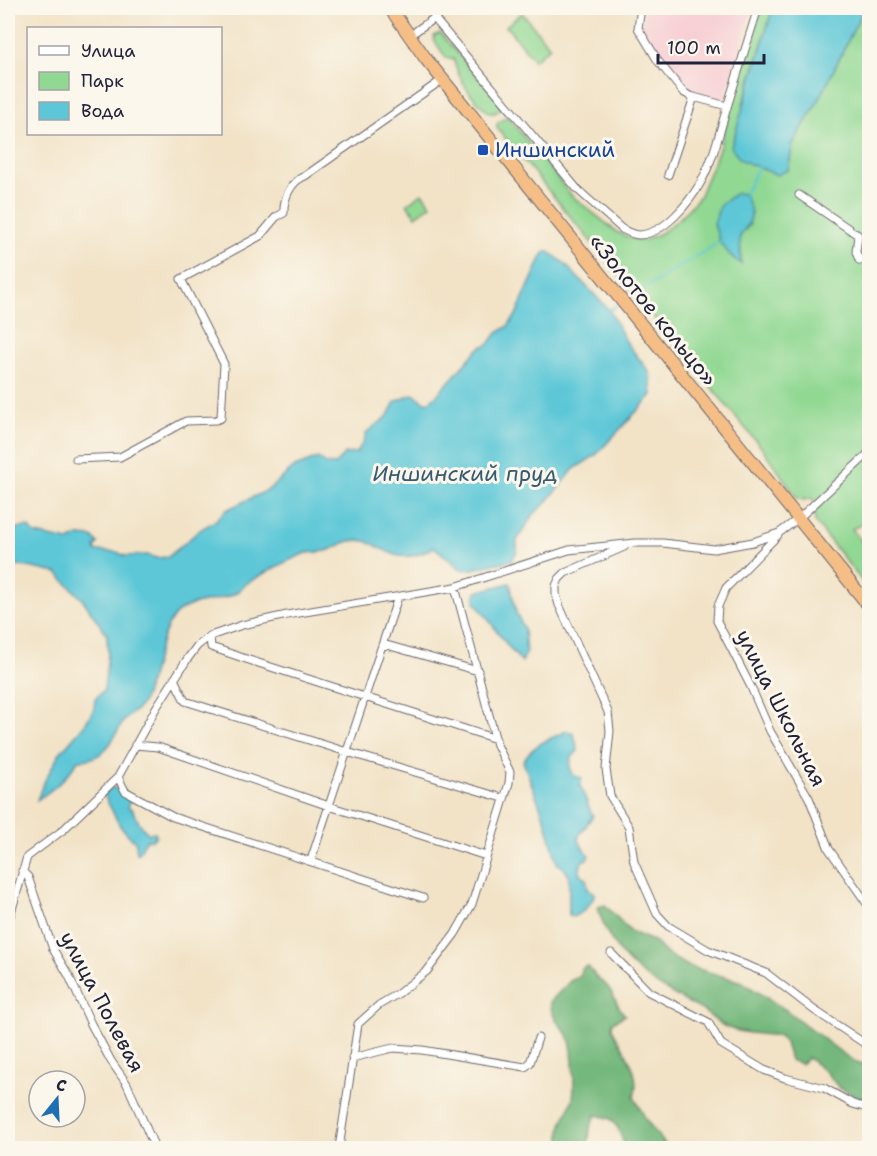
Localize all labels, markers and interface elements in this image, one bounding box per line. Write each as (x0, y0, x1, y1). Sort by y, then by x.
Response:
legend (27, 27, 222, 135)
scale bar (658, 27, 764, 65)
text: 100 m (667, 36, 721, 60)
text: Улица (81, 39, 135, 63)
text: Парк (81, 69, 124, 93)
text: Вода (81, 99, 124, 123)
place label: Иншинский (495, 136, 615, 164)
marker: Иншинский (476, 143, 490, 157)
street label: «Золотое кольцо» (583, 228, 723, 392)
water label: Иншинский пруд (372, 459, 558, 488)
street label: улица Школьная (729, 625, 833, 791)
street label: улица Полевая (53, 927, 151, 1077)
north arrow (27, 1069, 87, 1129)
text: С (54, 1074, 70, 1097)

